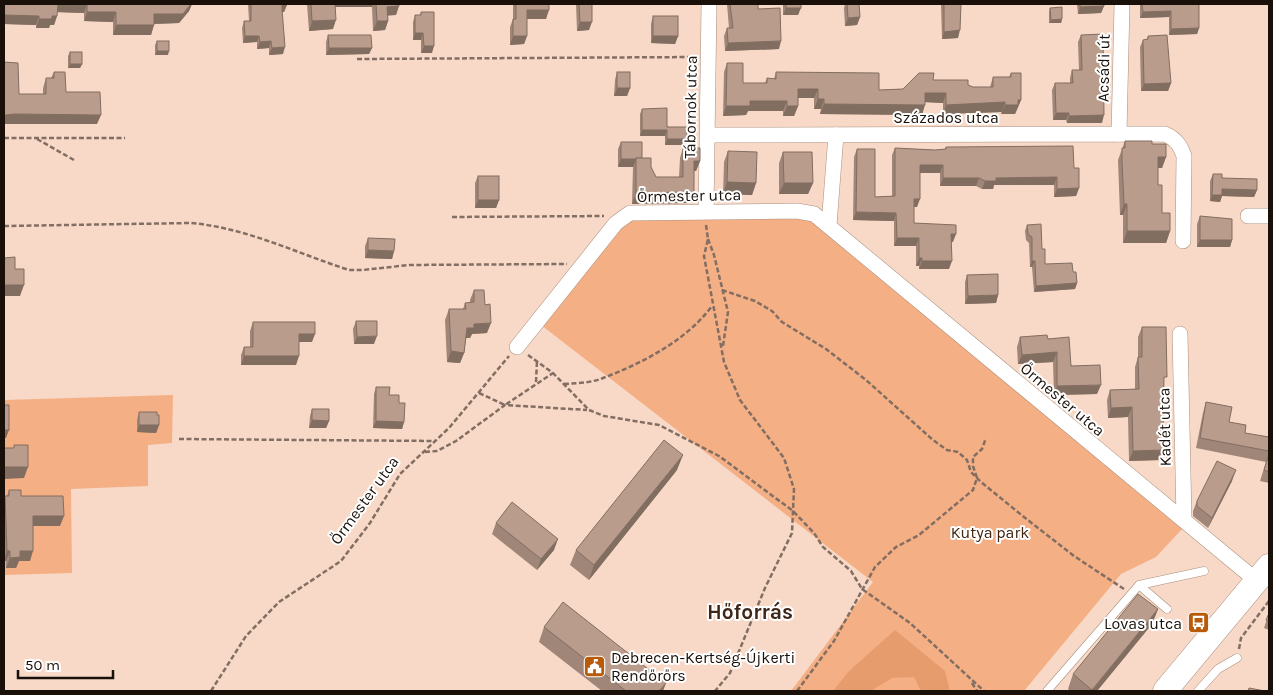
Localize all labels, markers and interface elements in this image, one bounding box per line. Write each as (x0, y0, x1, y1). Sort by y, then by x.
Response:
street label: Acsádi út (1093, 34, 1114, 102)
street label: Tábornok utca (680, 55, 701, 159)
street label: Százados utca (893, 108, 999, 127)
street label: Őrmester utca (637, 185, 741, 206)
street label: Őrmester utca (1017, 359, 1109, 440)
street label: Kadét utca (1154, 387, 1175, 467)
street label: Őrmester utca (326, 453, 403, 548)
park label: Kutya park (951, 523, 1029, 542)
district label: Hőforrás (707, 600, 793, 624)
bus stop icon: Lovas utca (1186, 611, 1210, 635)
place label: Lovas utca (1104, 614, 1182, 633)
scale bar (18, 648, 112, 680)
place label: Debrecen-Kertség-Újkerti Rendőrőrs (611, 648, 795, 685)
public building icon: Debrecen-Kertség-Újkerti Rendőrőrs (583, 654, 607, 678)
text: 50 m (25, 656, 60, 674)

